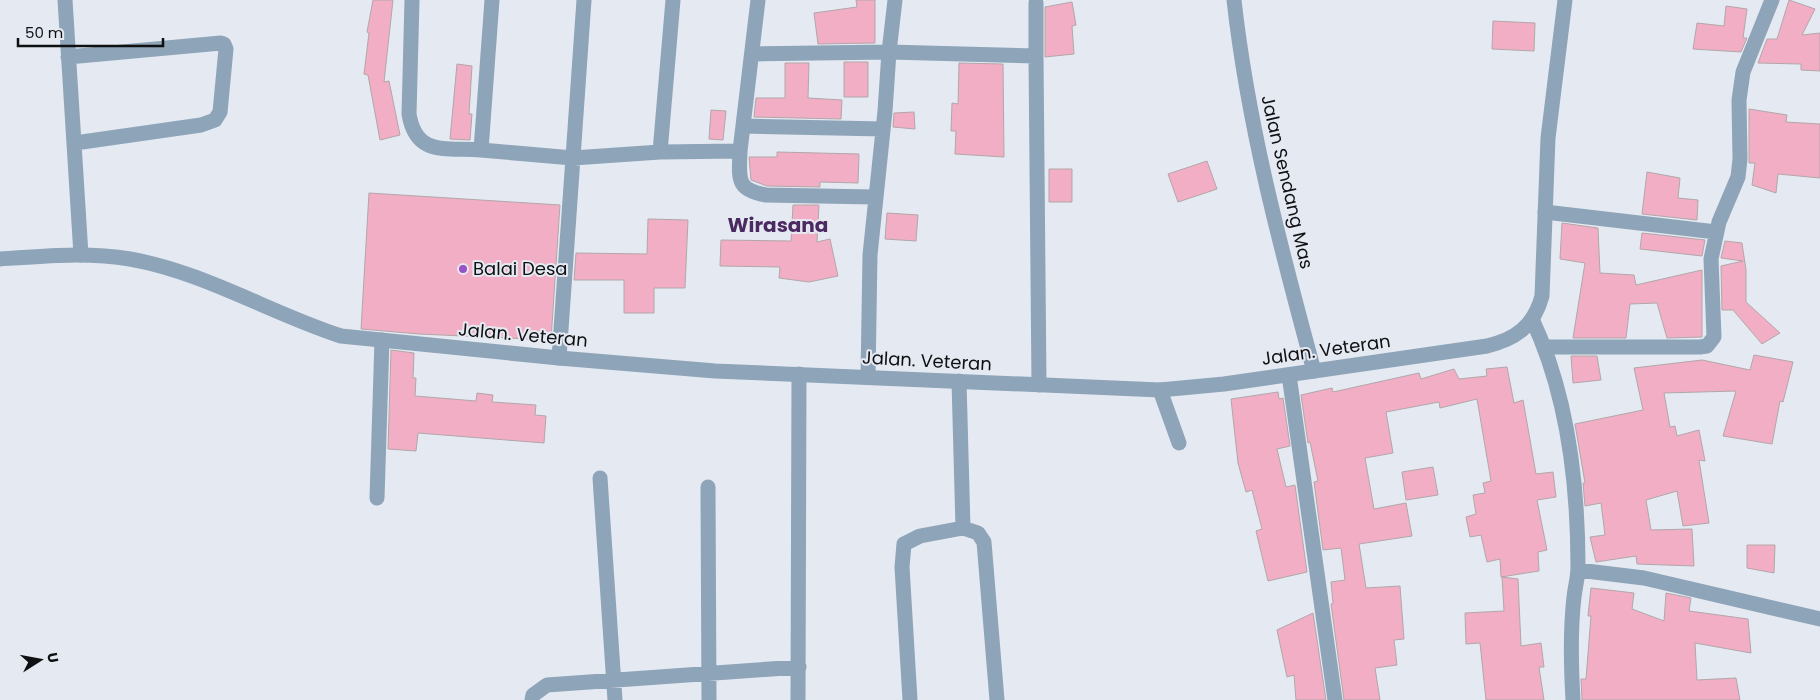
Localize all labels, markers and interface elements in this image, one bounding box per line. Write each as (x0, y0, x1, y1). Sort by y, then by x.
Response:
scale bar (18, 15, 162, 47)
text: 50 m (25, 22, 63, 43)
street label: Jalan Sendang Mas (1255, 92, 1320, 271)
district label: Wirasana (728, 211, 828, 239)
place label: Balai Desa (473, 256, 567, 281)
marker: Balai Desa (457, 263, 469, 275)
street label: Jalan. Veteran (457, 316, 589, 353)
street label: Jalan. Veteran (1260, 328, 1392, 371)
street label: Jalan. Veteran (862, 345, 993, 376)
north arrow (15, 635, 65, 685)
text: U (42, 651, 64, 664)

